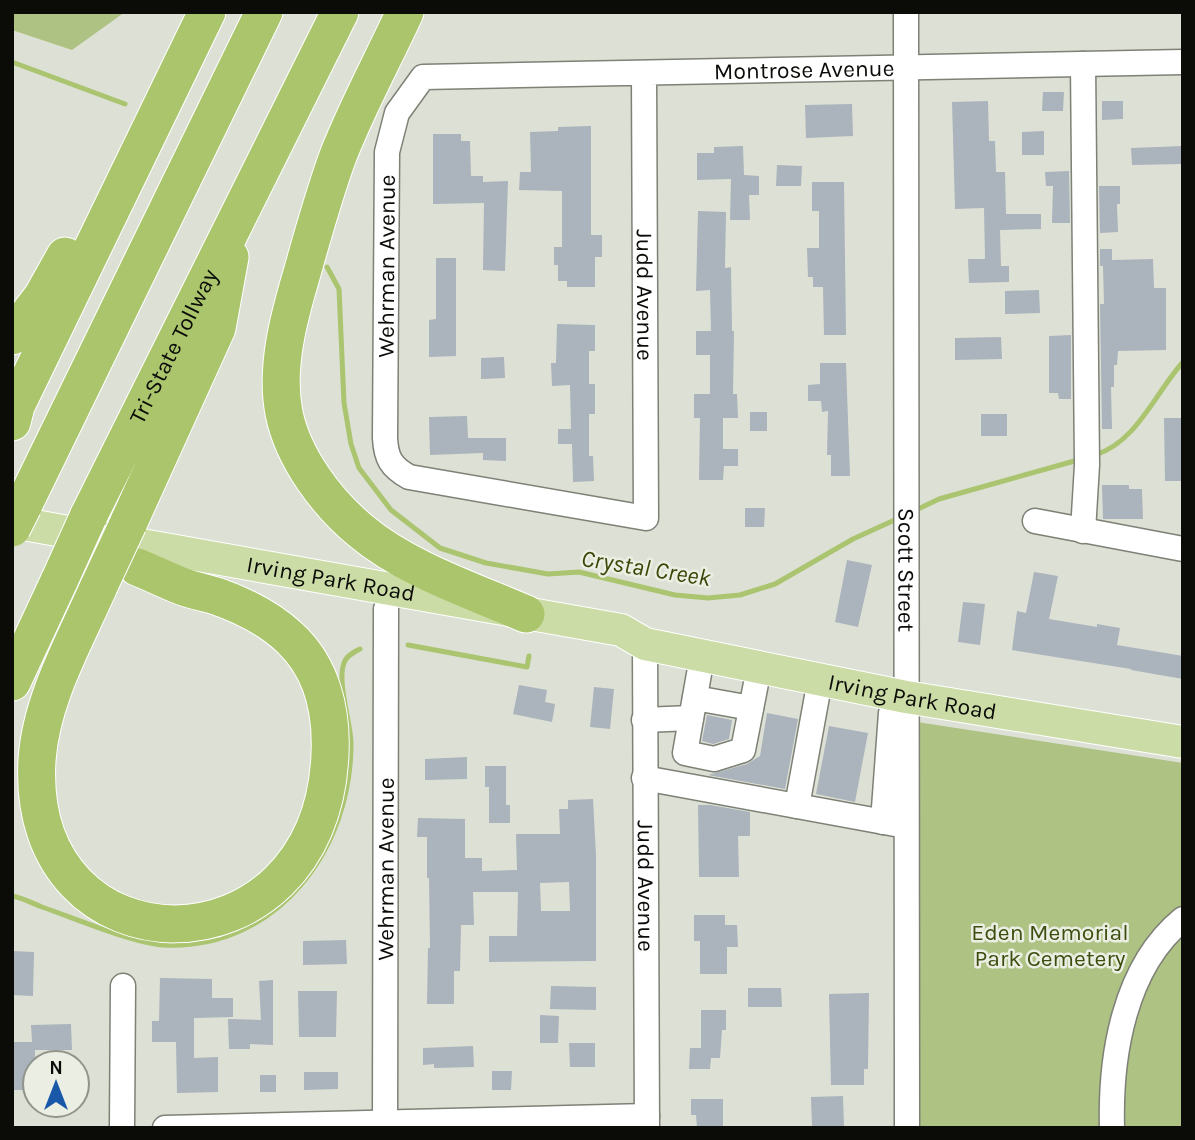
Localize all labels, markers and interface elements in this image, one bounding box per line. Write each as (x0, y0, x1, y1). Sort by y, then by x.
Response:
street label: Montrose Avenue (714, 55, 895, 85)
street label: Wehrman Avenue (373, 174, 401, 358)
street label: Judd Avenue (631, 229, 658, 361)
street label: Tri-State Tollway (124, 264, 224, 428)
street label: Scott Street (892, 508, 920, 633)
water label: Crystal Creek (579, 544, 713, 592)
street label: Irving Park Road (245, 551, 417, 607)
street label: Irving Park Road (826, 669, 999, 726)
street label: Wehrman Avenue (372, 777, 400, 961)
street label: Judd Avenue (632, 820, 659, 952)
park label: Eden Memorial Park Cemetery (971, 919, 1129, 972)
north arrow (21, 1049, 91, 1119)
text: N (49, 1057, 63, 1079)

